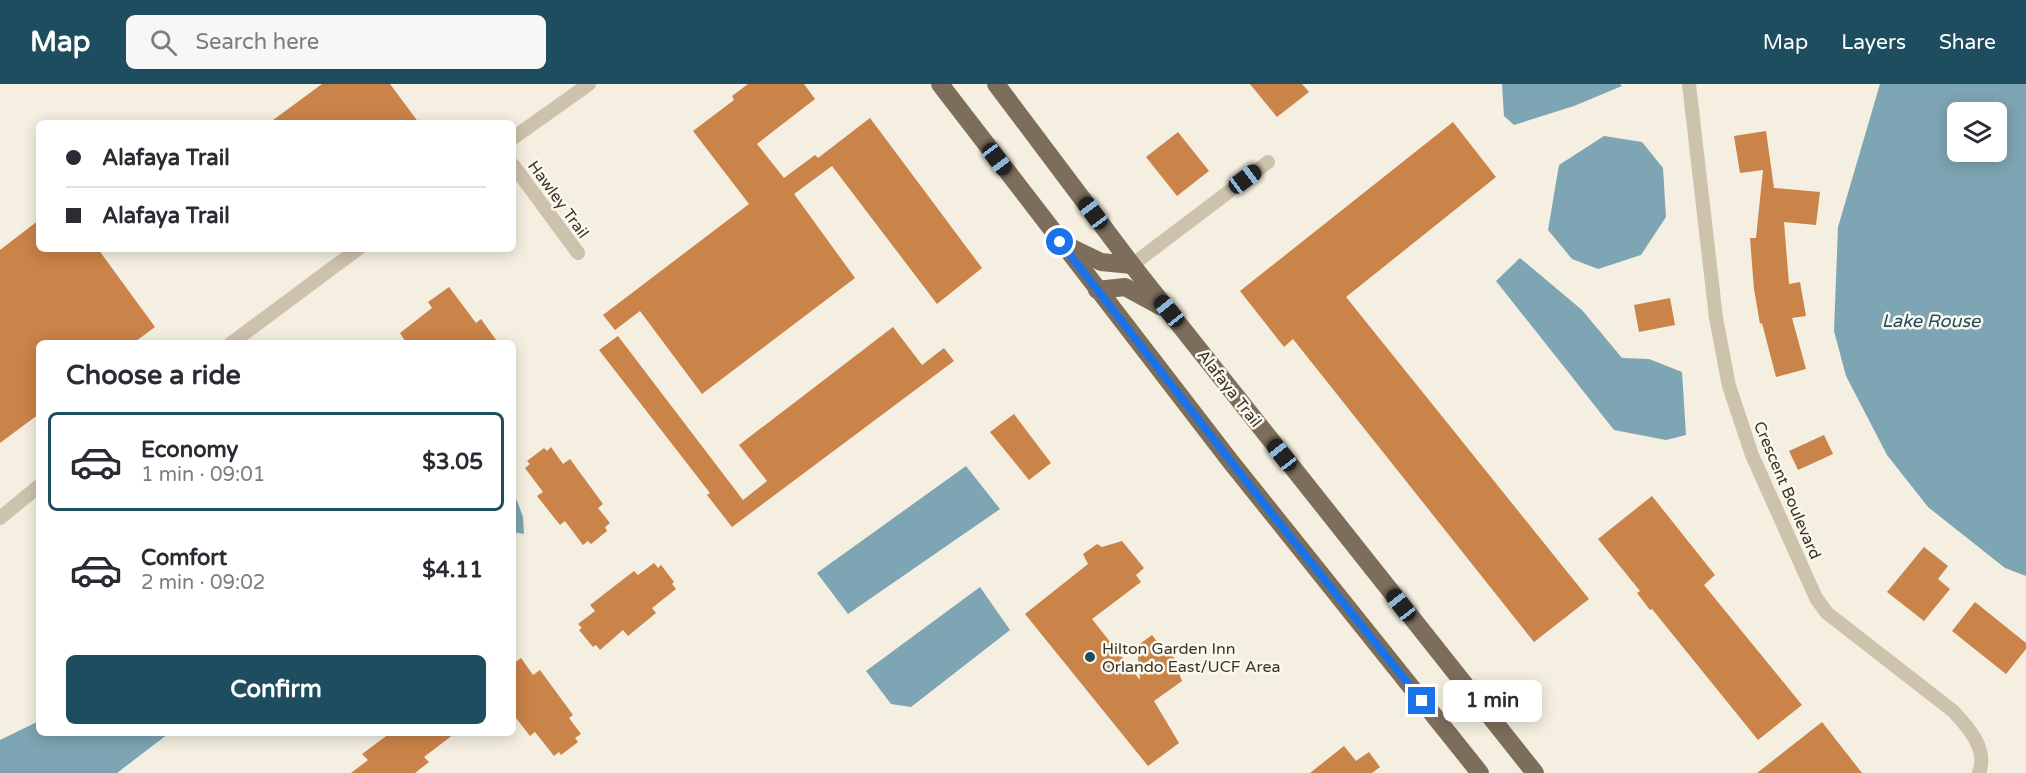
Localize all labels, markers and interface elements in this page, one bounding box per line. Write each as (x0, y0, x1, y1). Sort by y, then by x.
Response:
search box (126, 15, 546, 69)
text: Map (30, 25, 90, 59)
icon: search (147, 26, 180, 59)
text: Search here (195, 29, 319, 55)
text: Map (1763, 30, 1808, 55)
text: Layers (1841, 30, 1906, 55)
text: Share (1939, 30, 1996, 55)
map controls (1947, 102, 2007, 162)
button: layers (1947, 102, 2007, 162)
car (979, 139, 1015, 179)
text: Alafaya Trail (102, 145, 230, 171)
street label: Hawley Trail (523, 157, 593, 242)
car (1225, 161, 1265, 197)
car (1075, 193, 1111, 233)
text: Alafaya Trail (102, 203, 230, 229)
route start (1046, 228, 1073, 255)
car (1151, 291, 1187, 331)
water label: Lake Rouse (1882, 310, 1981, 332)
street label: Alafaya Trail (1193, 346, 1266, 431)
text: Choose a ride (66, 359, 241, 392)
street label: Crescent Boulevard (1749, 418, 1825, 562)
icon: car (69, 435, 123, 489)
car (1264, 435, 1300, 475)
text: Economy (141, 437, 238, 463)
text: $3.05 (422, 449, 483, 475)
text: 1 min · 09:01 (141, 463, 265, 487)
icon: car (69, 543, 123, 597)
text: Comfort (141, 545, 227, 571)
text: $4.11 (422, 557, 483, 583)
text: 2 min · 09:02 (141, 571, 265, 595)
car (1383, 585, 1419, 625)
place label: Hilton Garden Inn Orlando East/UCF Area (1102, 639, 1281, 677)
marker: Hilton Garden Inn Orlando East/UCF Area (1083, 650, 1097, 664)
button: Confirm (66, 655, 486, 724)
callout: 1 min (1443, 680, 1542, 722)
route end (1408, 687, 1435, 714)
text: 1 min (1466, 689, 1519, 713)

